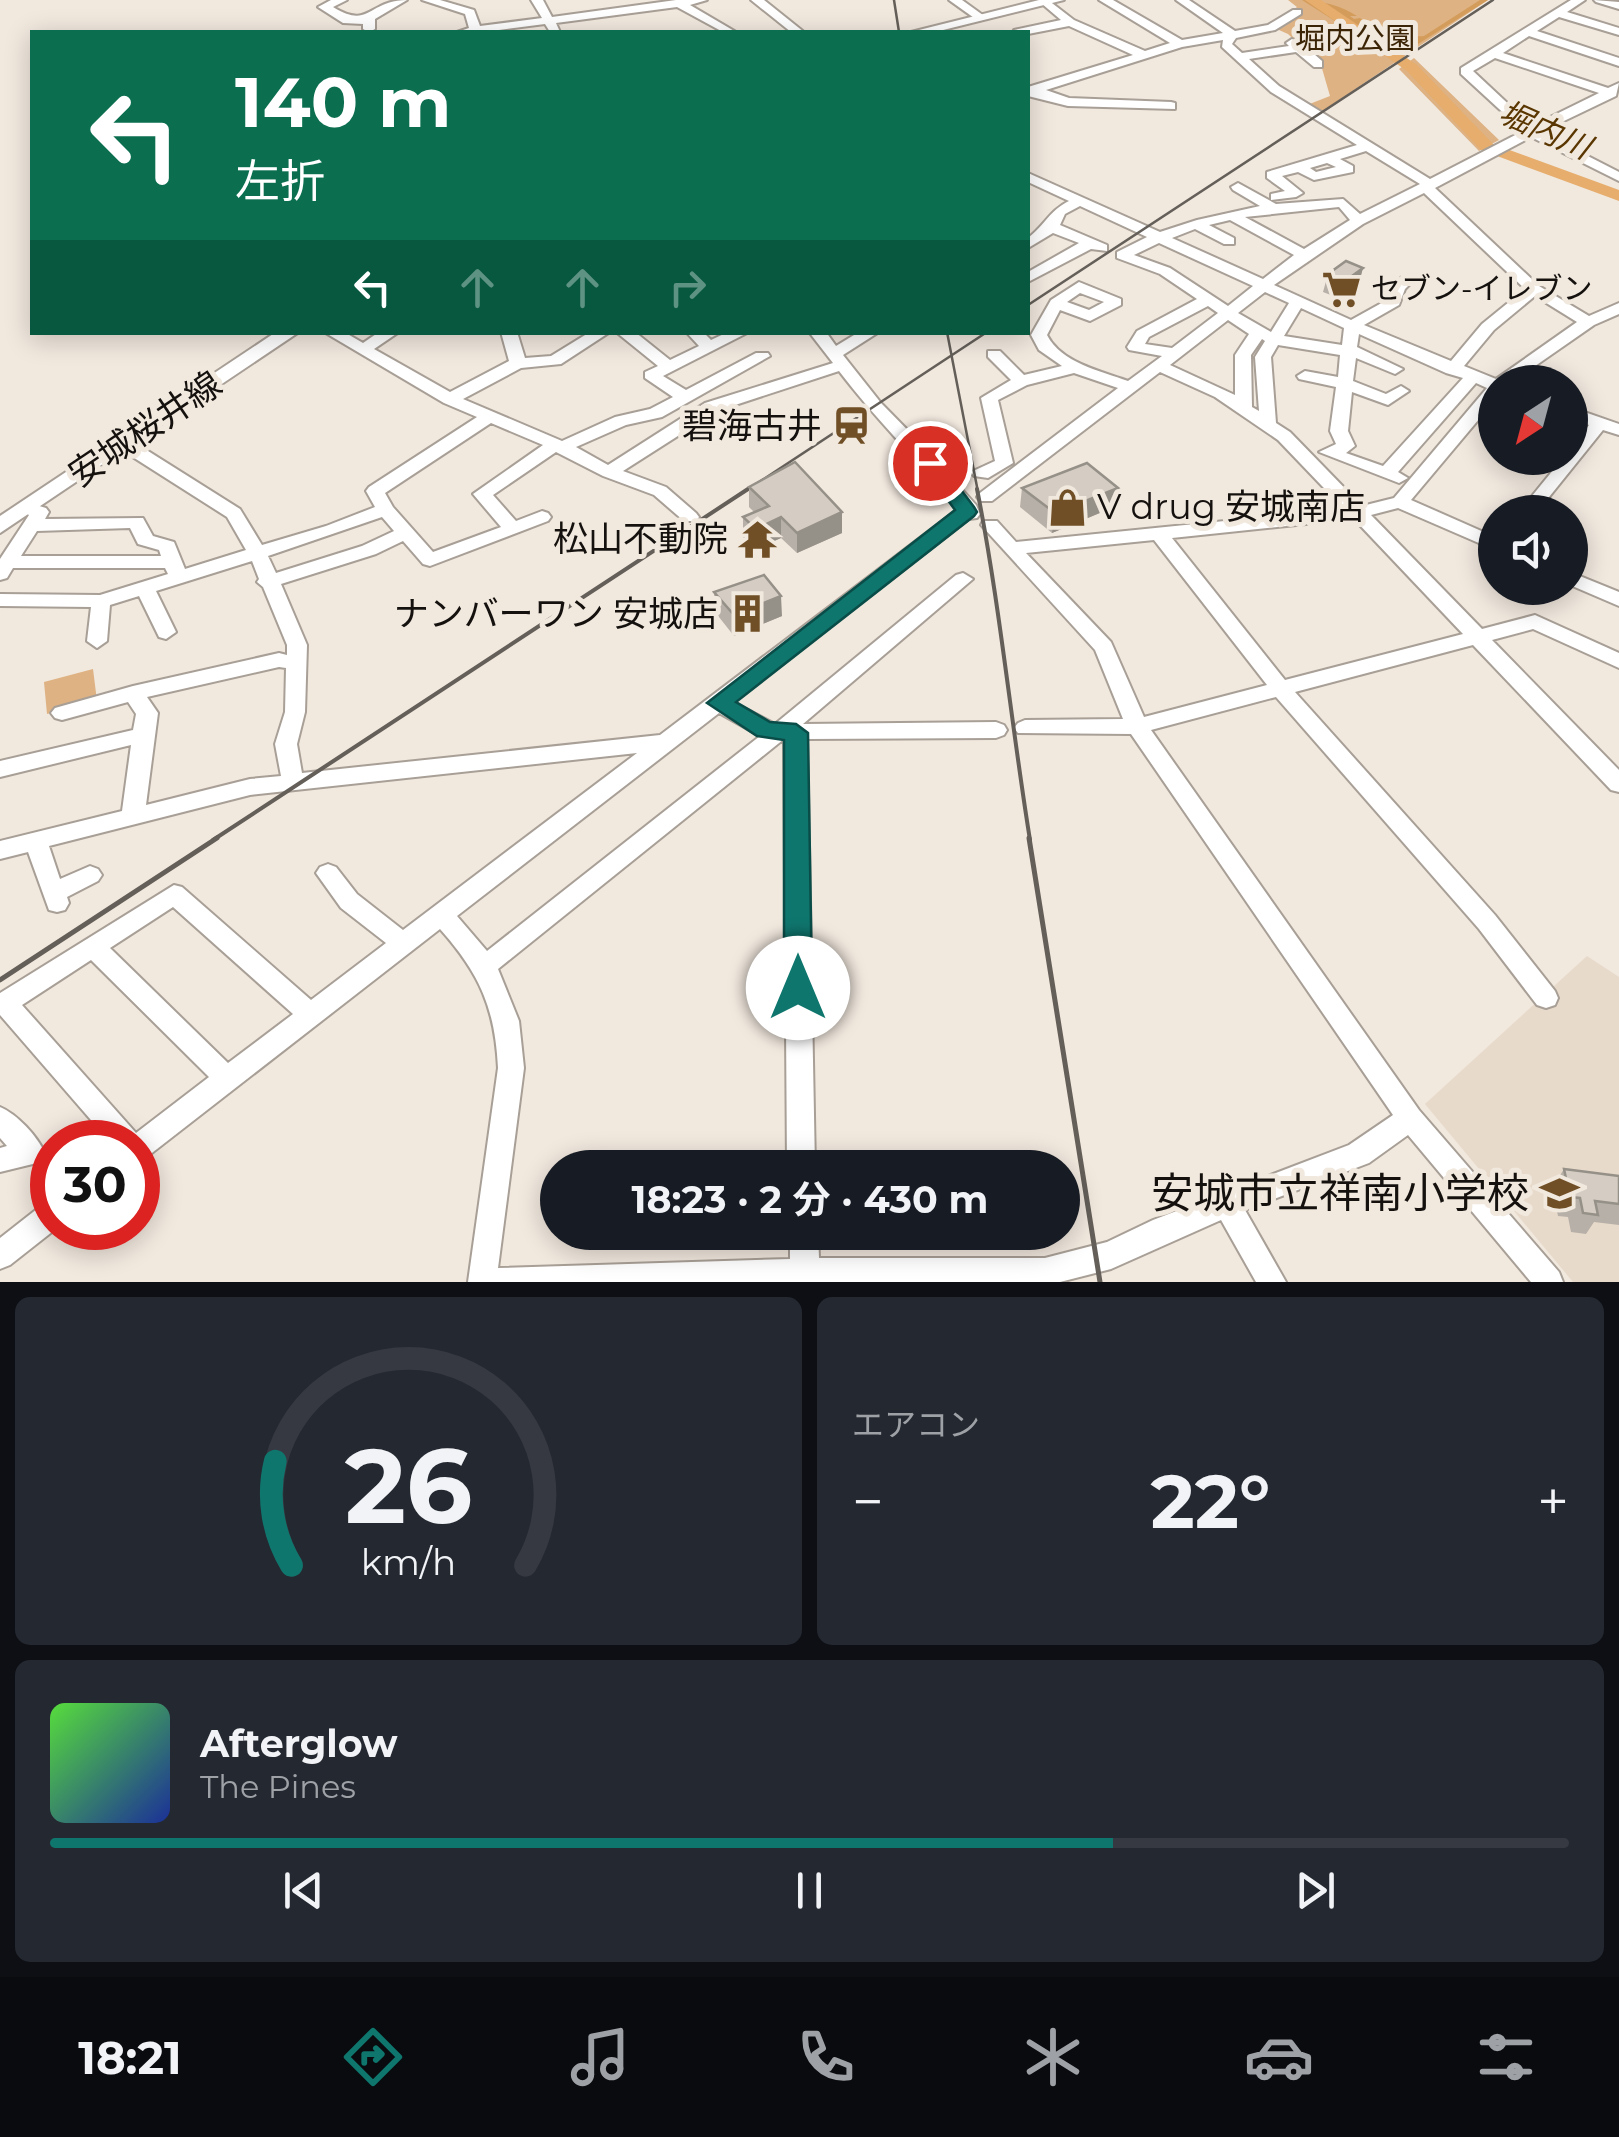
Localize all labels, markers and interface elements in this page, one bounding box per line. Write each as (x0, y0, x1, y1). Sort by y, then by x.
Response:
park label: 堀内公園 (1295, 20, 1415, 57)
text: 140 m (235, 59, 451, 145)
icon: left (70, 70, 200, 200)
water label: 堀内川 (1493, 92, 1600, 168)
text: 左折 (235, 153, 325, 208)
icon: left (345, 260, 400, 315)
icon: ahead (450, 260, 505, 315)
icon: ahead (555, 260, 610, 315)
icon: right (660, 260, 715, 315)
supermarket icon: セブン-イレブン (1320, 268, 1362, 310)
place label: セブン-イレブン (1371, 270, 1592, 307)
street label: 安城桜井線 (60, 362, 229, 495)
north arrow (1478, 365, 1588, 475)
map controls (1478, 365, 1588, 605)
place label: 碧海古井 (682, 404, 822, 447)
station icon: 碧海古井 (831, 405, 873, 447)
pin (888, 421, 973, 506)
icon: arrive (903, 436, 958, 491)
place label: V drug 安城南店 (1097, 485, 1365, 528)
shop icon: V drug 安城南店 (1046, 486, 1088, 528)
button: sound (1478, 495, 1588, 605)
place label: 松山不動院 (553, 517, 728, 560)
temple icon: 松山不動院 (737, 518, 779, 560)
place label: ナンバーワン 安城店 (394, 592, 718, 635)
building icon: ナンバーワン 安城店 (727, 593, 769, 635)
position arrow (746, 936, 850, 1040)
speed limit sign: 30 (30, 1120, 160, 1250)
place label: 安城市立祥南小学校 (1151, 1167, 1529, 1219)
school or university icon: 安城市立祥南小学校 (1538, 1172, 1580, 1214)
text: 18:23 · 2 分 · 430 m (632, 1176, 988, 1223)
text: エアコン (852, 1405, 980, 1444)
text: 26 (345, 1422, 472, 1549)
text: 22° (1151, 1455, 1270, 1547)
text: − (852, 1468, 884, 1535)
text: + (1537, 1468, 1569, 1535)
text: km/h (361, 1540, 456, 1584)
text: Afterglow (200, 1720, 398, 1767)
text: The Pines (200, 1767, 356, 1806)
icon: previous (276, 1863, 331, 1918)
icon: pause (782, 1863, 837, 1918)
icon: next (1288, 1863, 1343, 1918)
icon: directions (338, 2022, 408, 2092)
icon: music (565, 2022, 635, 2092)
icon: phone (791, 2022, 861, 2092)
icon: climate (1018, 2022, 1088, 2092)
icon: car (1244, 2022, 1314, 2092)
icon: filters (1471, 2022, 1541, 2092)
text: 18:21 (78, 2030, 182, 2085)

